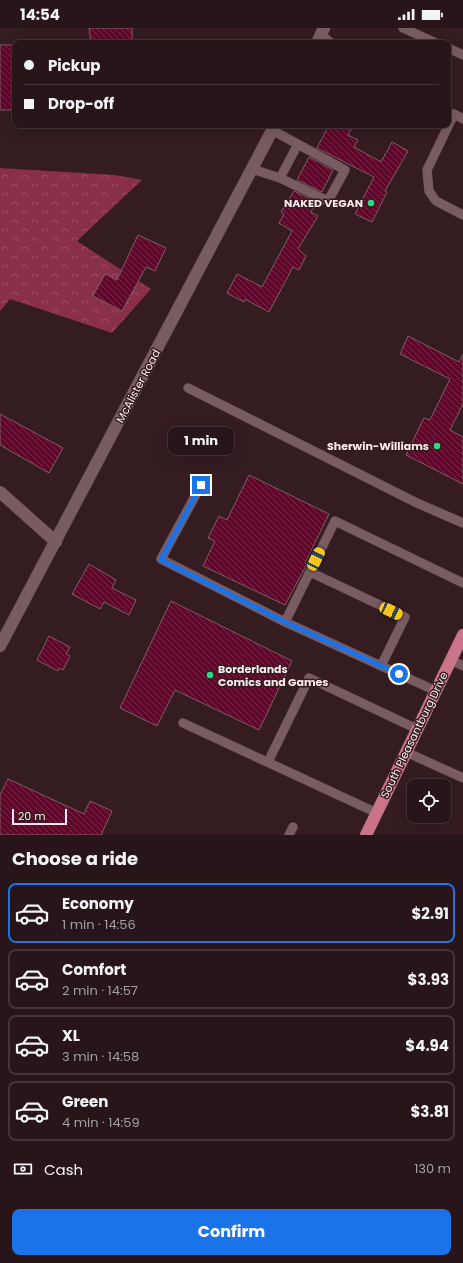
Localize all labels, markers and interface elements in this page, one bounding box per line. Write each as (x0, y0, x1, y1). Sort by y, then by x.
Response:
text: 14:54 (20, 4, 60, 25)
text: Pickup (48, 55, 100, 76)
text: Drop-off (48, 93, 114, 114)
place label: NAKED VEGAN (284, 195, 363, 211)
marker: NAKED VEGAN (366, 198, 376, 208)
street label: McAlister Road (112, 346, 164, 426)
callout: 1 min (168, 427, 234, 455)
text: 1 min (184, 431, 218, 450)
place label: Sherwin-Williams (327, 438, 429, 454)
marker: Sherwin-Williams (432, 441, 442, 451)
route end (192, 476, 210, 494)
car (305, 546, 327, 572)
car (378, 600, 404, 622)
place label: Borderlands Comics and Games (218, 661, 329, 690)
route start (390, 665, 408, 683)
street label: South Pleasantburg Drive (376, 669, 452, 801)
marker: Borderlands Comics and Games (205, 670, 215, 680)
map controls (407, 779, 451, 823)
button: locate (407, 779, 451, 823)
scale bar (12, 807, 67, 826)
text: 20 m (18, 808, 46, 824)
text: Choose a ride (12, 846, 138, 871)
text: Economy (62, 893, 134, 914)
icon: car (14, 895, 50, 931)
text: $2.91 (411, 903, 449, 924)
text: 1 min · 14:56 (62, 915, 136, 934)
text: Comfort (62, 959, 126, 980)
icon: car (14, 961, 50, 997)
text: $3.93 (408, 969, 449, 990)
text: 2 min · 14:57 (62, 981, 138, 1000)
text: XL (62, 1025, 80, 1046)
icon: car (14, 1027, 50, 1063)
text: $4.94 (405, 1035, 449, 1056)
text: 3 min · 14:58 (62, 1047, 139, 1066)
text: Green (62, 1091, 108, 1112)
icon: car (14, 1093, 50, 1129)
text: $3.81 (410, 1101, 449, 1122)
text: 4 min · 14:59 (62, 1113, 140, 1132)
icon: cash (12, 1158, 34, 1180)
text: Cash (44, 1159, 83, 1180)
text: 130 m (414, 1159, 451, 1178)
button: Confirm (12, 1209, 451, 1255)

